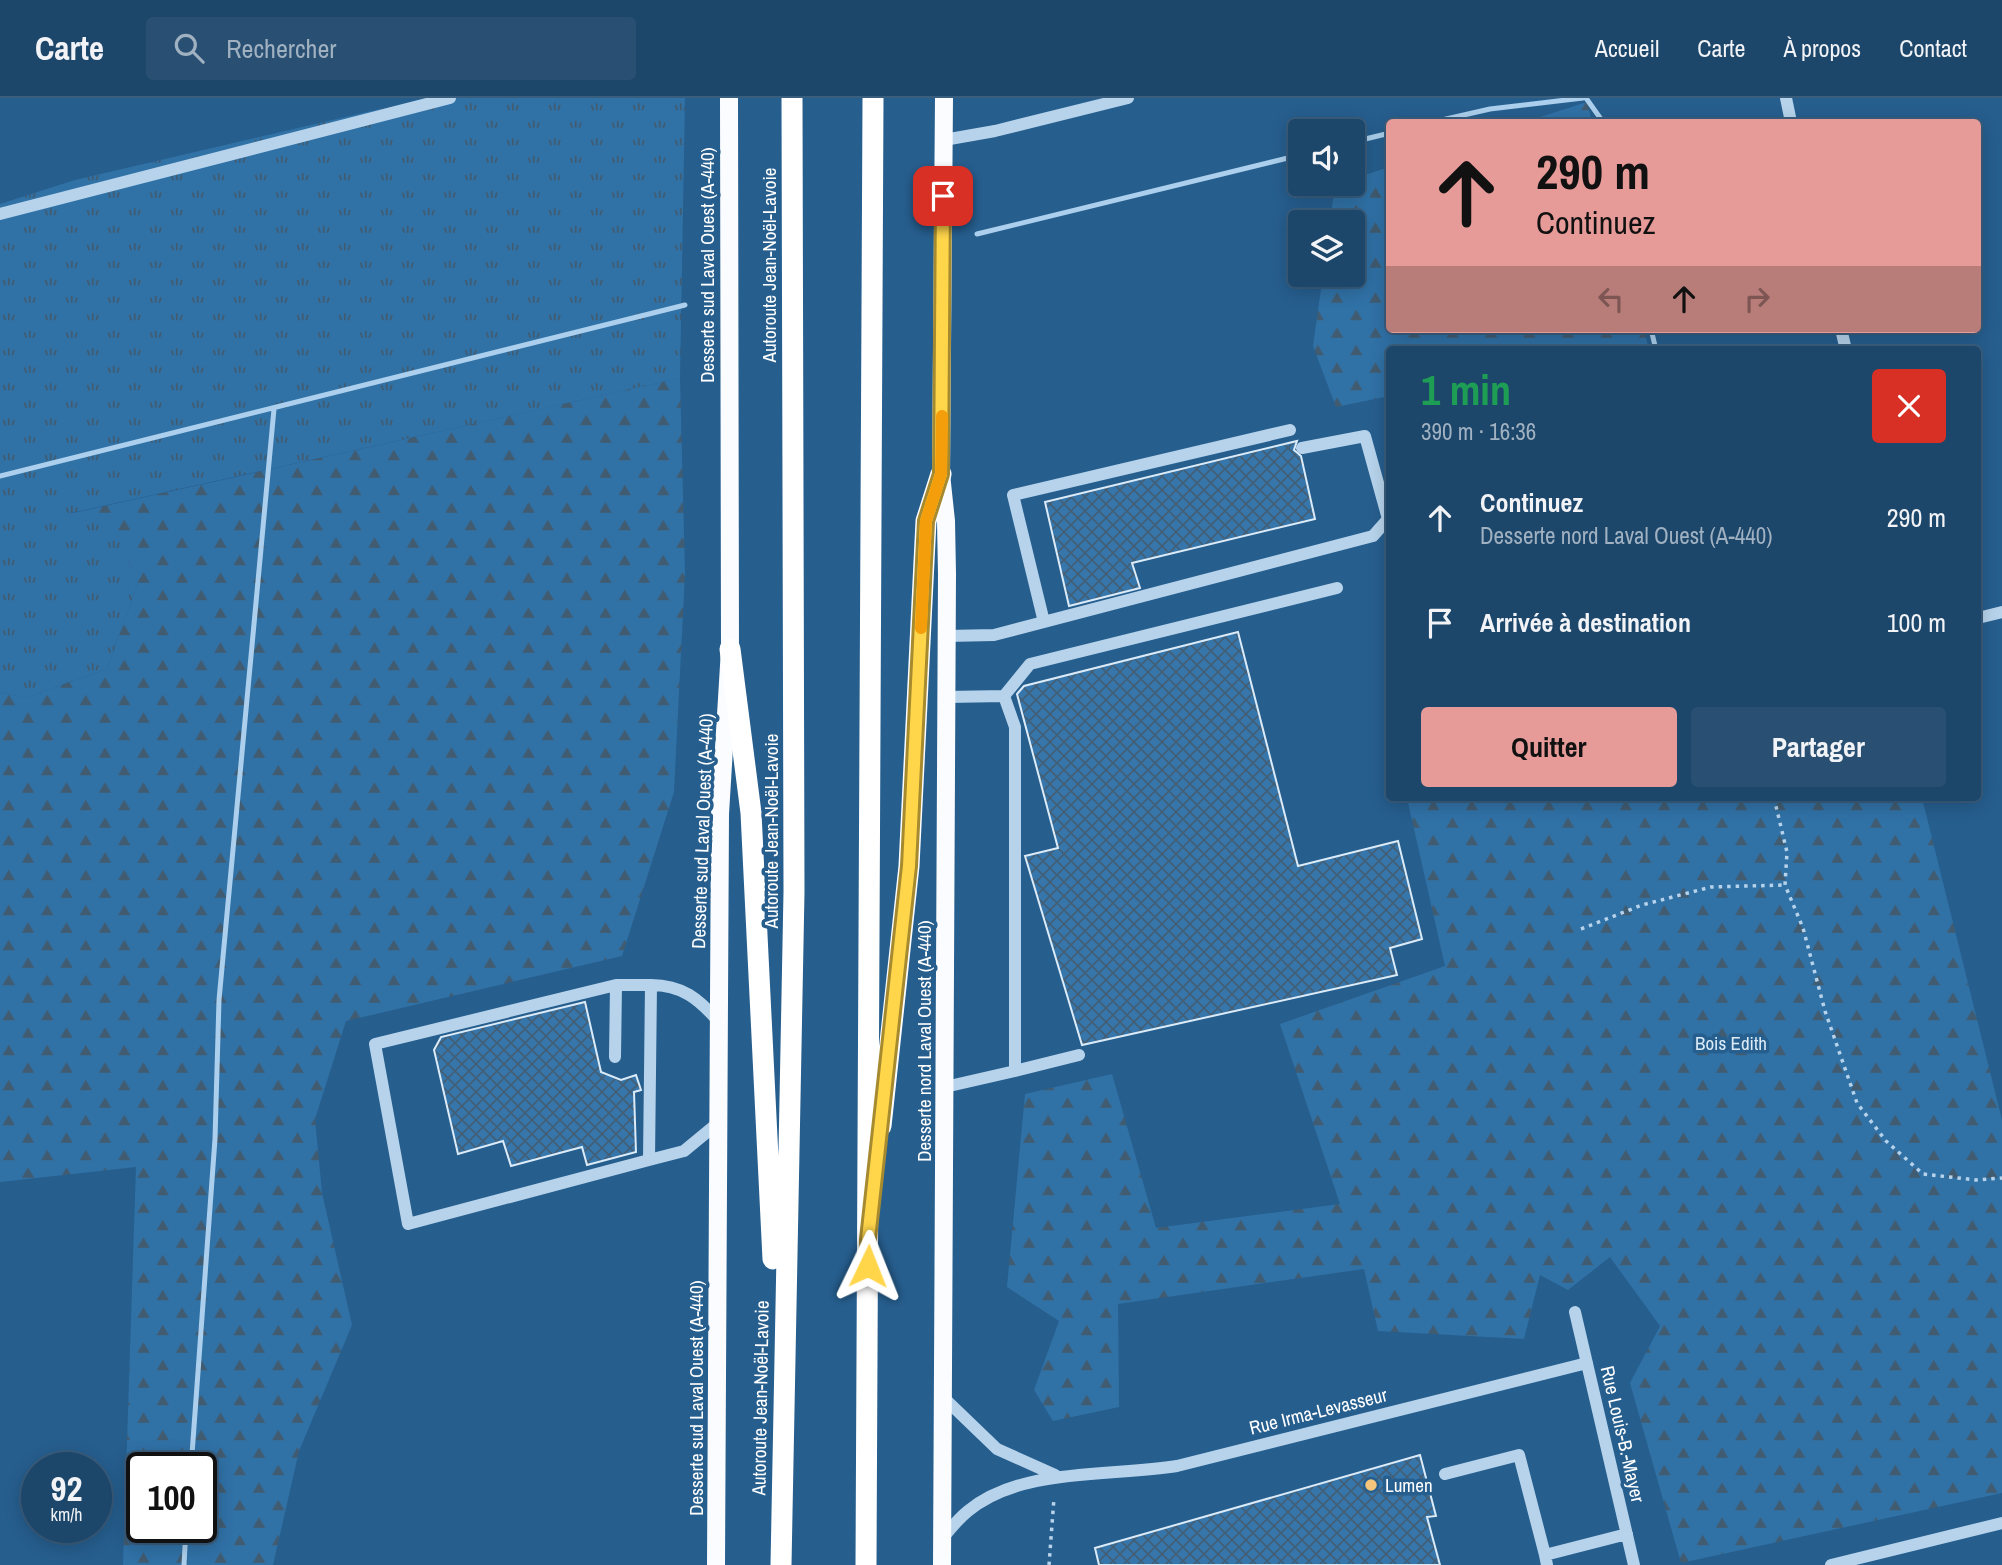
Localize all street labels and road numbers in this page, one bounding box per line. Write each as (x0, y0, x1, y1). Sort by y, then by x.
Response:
street label: Desserte sud Laval Ouest (A-440) (694, 147, 720, 383)
street label: Autoroute Jean-Noël-Lavoie (756, 168, 782, 363)
street label: Desserte sud Laval Ouest (A-440) (685, 713, 719, 949)
street label: Autoroute Jean-Noël-Lavoie (758, 734, 784, 929)
street label: Desserte nord Laval Ouest (A-440) (911, 920, 937, 1162)
street label: Desserte sud Laval Ouest (A-440) (683, 1280, 709, 1516)
street label: Autoroute Jean-Noël-Lavoie (745, 1300, 775, 1497)
street label: Rue Louis-B.-Mayer (1595, 1363, 1652, 1506)
street label: Rue Irma-Levasseur (1246, 1381, 1390, 1441)

